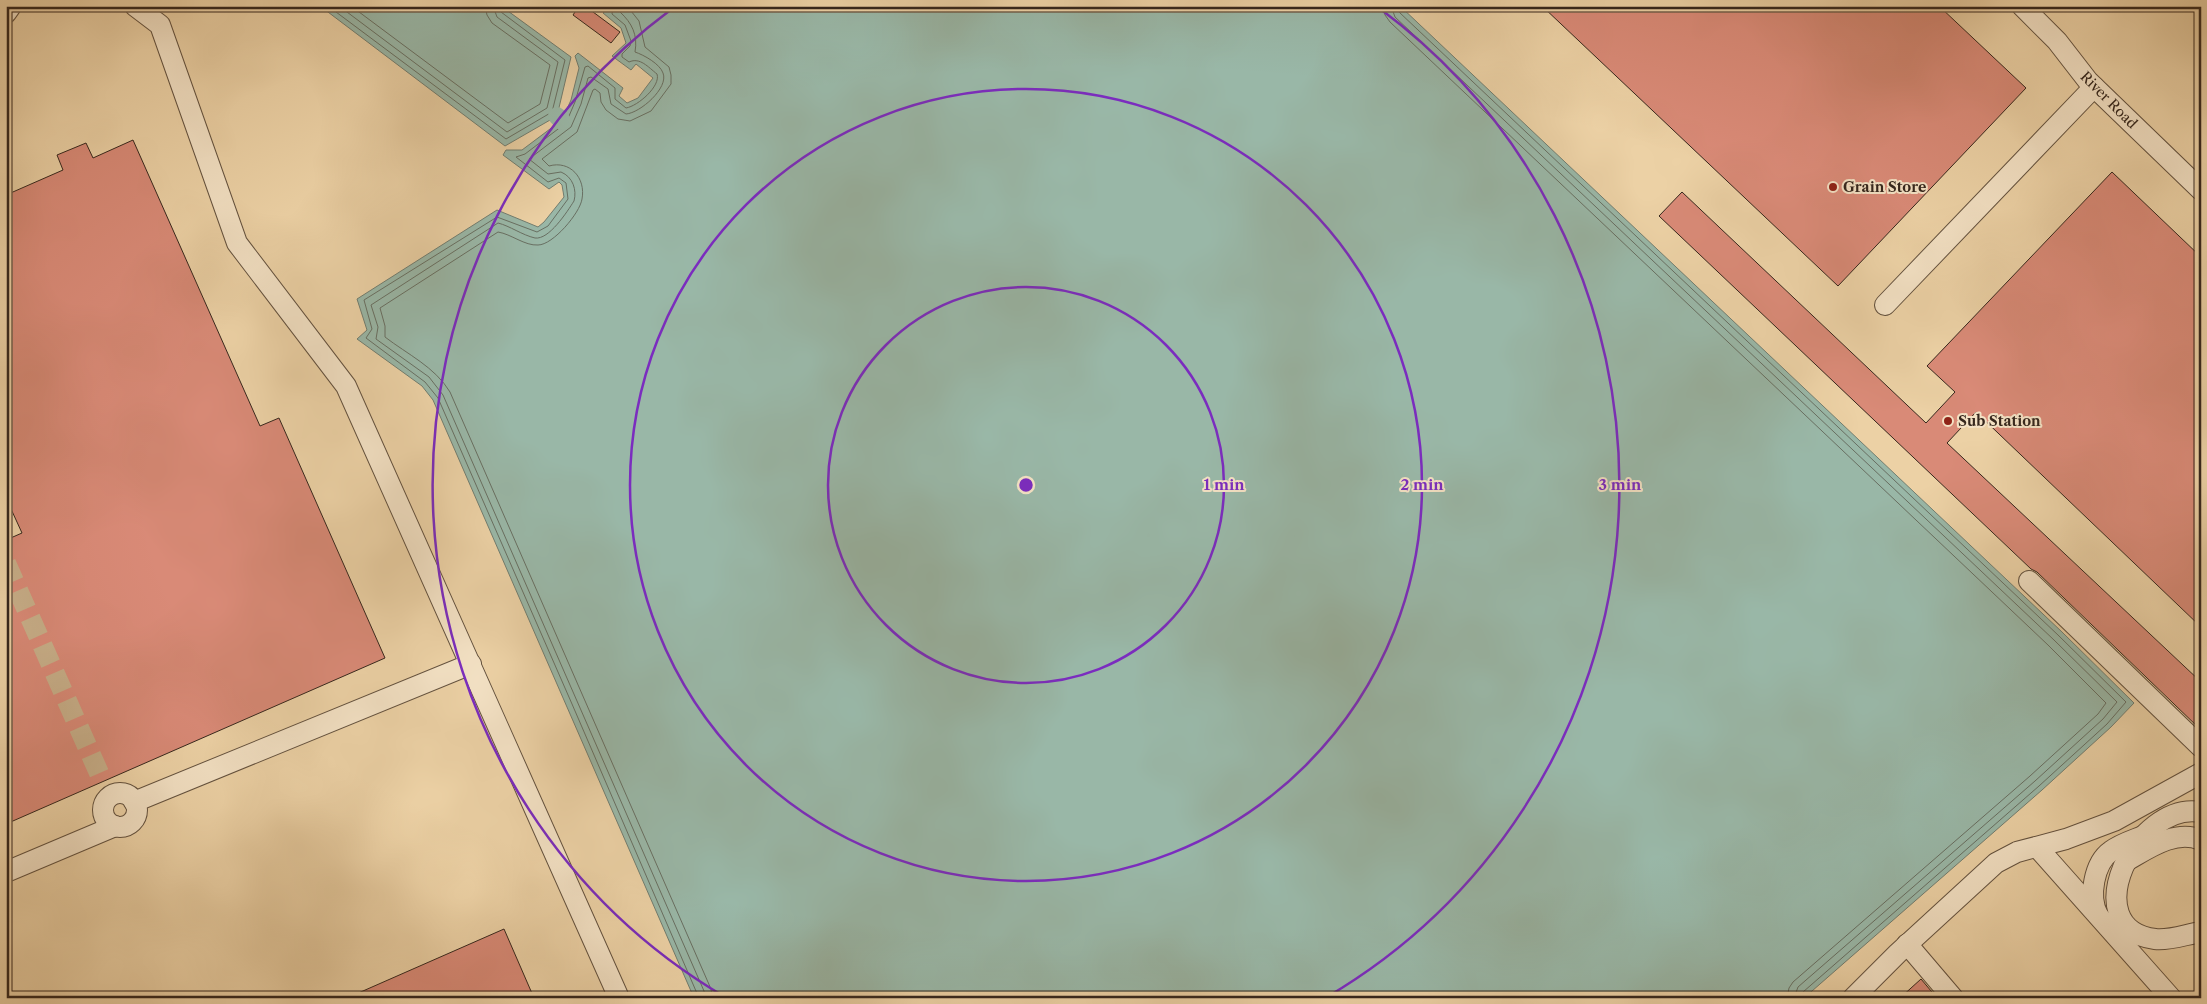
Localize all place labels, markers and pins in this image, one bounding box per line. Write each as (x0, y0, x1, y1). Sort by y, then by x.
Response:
place label: Grain Store (1843, 178, 1926, 196)
marker: Grain Store (1827, 181, 1839, 193)
place label: Sub Station (1958, 412, 2041, 430)
marker: Sub Station (1942, 415, 1954, 427)
centre of rings (1017, 476, 1035, 494)

